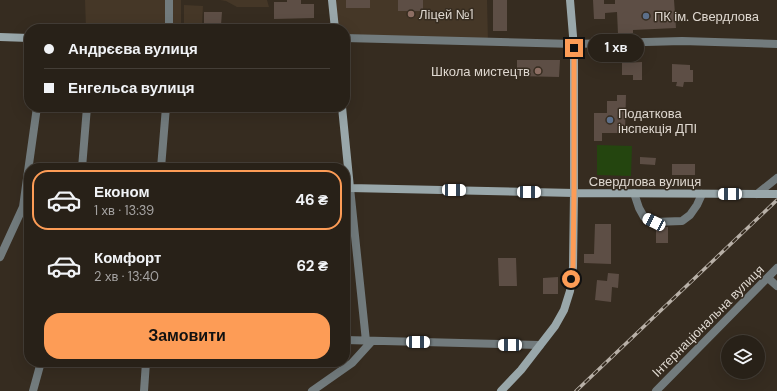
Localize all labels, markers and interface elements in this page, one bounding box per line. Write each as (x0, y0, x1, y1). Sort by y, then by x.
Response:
place label: Ліцей №1 (419, 6, 474, 23)
place label: ПК ім. Свердлова (654, 8, 760, 25)
marker: Ліцей №1 (406, 9, 416, 19)
marker: ПК ім. Свердлова (641, 11, 651, 21)
callout: 1 хв (588, 34, 644, 62)
text: Андрєєва вулиця (68, 39, 198, 59)
route end (565, 39, 583, 57)
text: 1 хв (604, 39, 628, 56)
place label: Школа мистецтв (431, 63, 530, 80)
marker: Школа мистецтв (533, 66, 543, 76)
text: Енгельса вулиця (68, 78, 195, 98)
place label: Податкова інспекція ДПІ (618, 105, 697, 137)
marker: Податкова інспекція ДПІ (605, 115, 615, 125)
street label: Свердлова вулиця (589, 173, 701, 190)
icon: car (46, 182, 82, 218)
text: Економ (94, 182, 150, 202)
car (442, 184, 466, 196)
car (517, 186, 541, 198)
car (718, 188, 742, 200)
text: 46 ₴ (295, 190, 328, 210)
text: 1 хв · 13:39 (94, 202, 154, 219)
car (641, 211, 667, 233)
icon: car (46, 248, 82, 284)
text: Комфорт (94, 248, 161, 268)
text: 62 ₴ (296, 256, 328, 276)
street label: Інтернаціональна вулиця (648, 261, 768, 381)
text: 2 хв · 13:40 (94, 268, 159, 285)
route start (562, 270, 580, 288)
button: Замовити (44, 313, 330, 359)
map controls (721, 335, 765, 379)
button: layers (721, 335, 765, 379)
car (406, 336, 430, 348)
car (498, 339, 522, 351)

